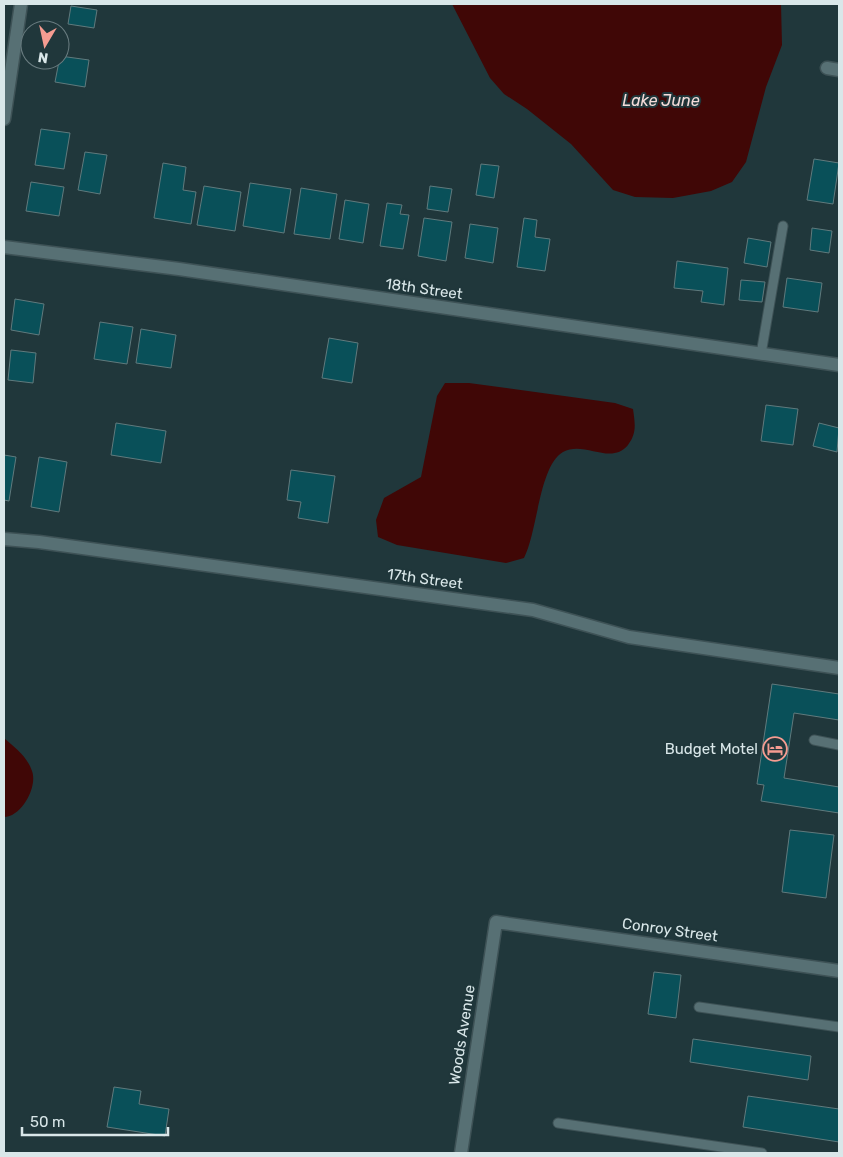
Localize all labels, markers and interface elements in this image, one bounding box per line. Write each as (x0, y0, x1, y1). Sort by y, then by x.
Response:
north arrow (20, 20, 70, 70)
text: N (37, 48, 49, 67)
water label: Lake June (622, 91, 700, 110)
street label: 18th Street (384, 275, 464, 303)
street label: 17th Street (386, 565, 464, 593)
hotel icon: Budget Motel (762, 736, 788, 762)
place label: Budget Motel (665, 740, 758, 758)
street label: Conroy Street (621, 914, 719, 946)
street label: Woods Avenue (445, 984, 479, 1086)
scale bar (22, 1104, 169, 1136)
text: 50 m (30, 1113, 65, 1131)

